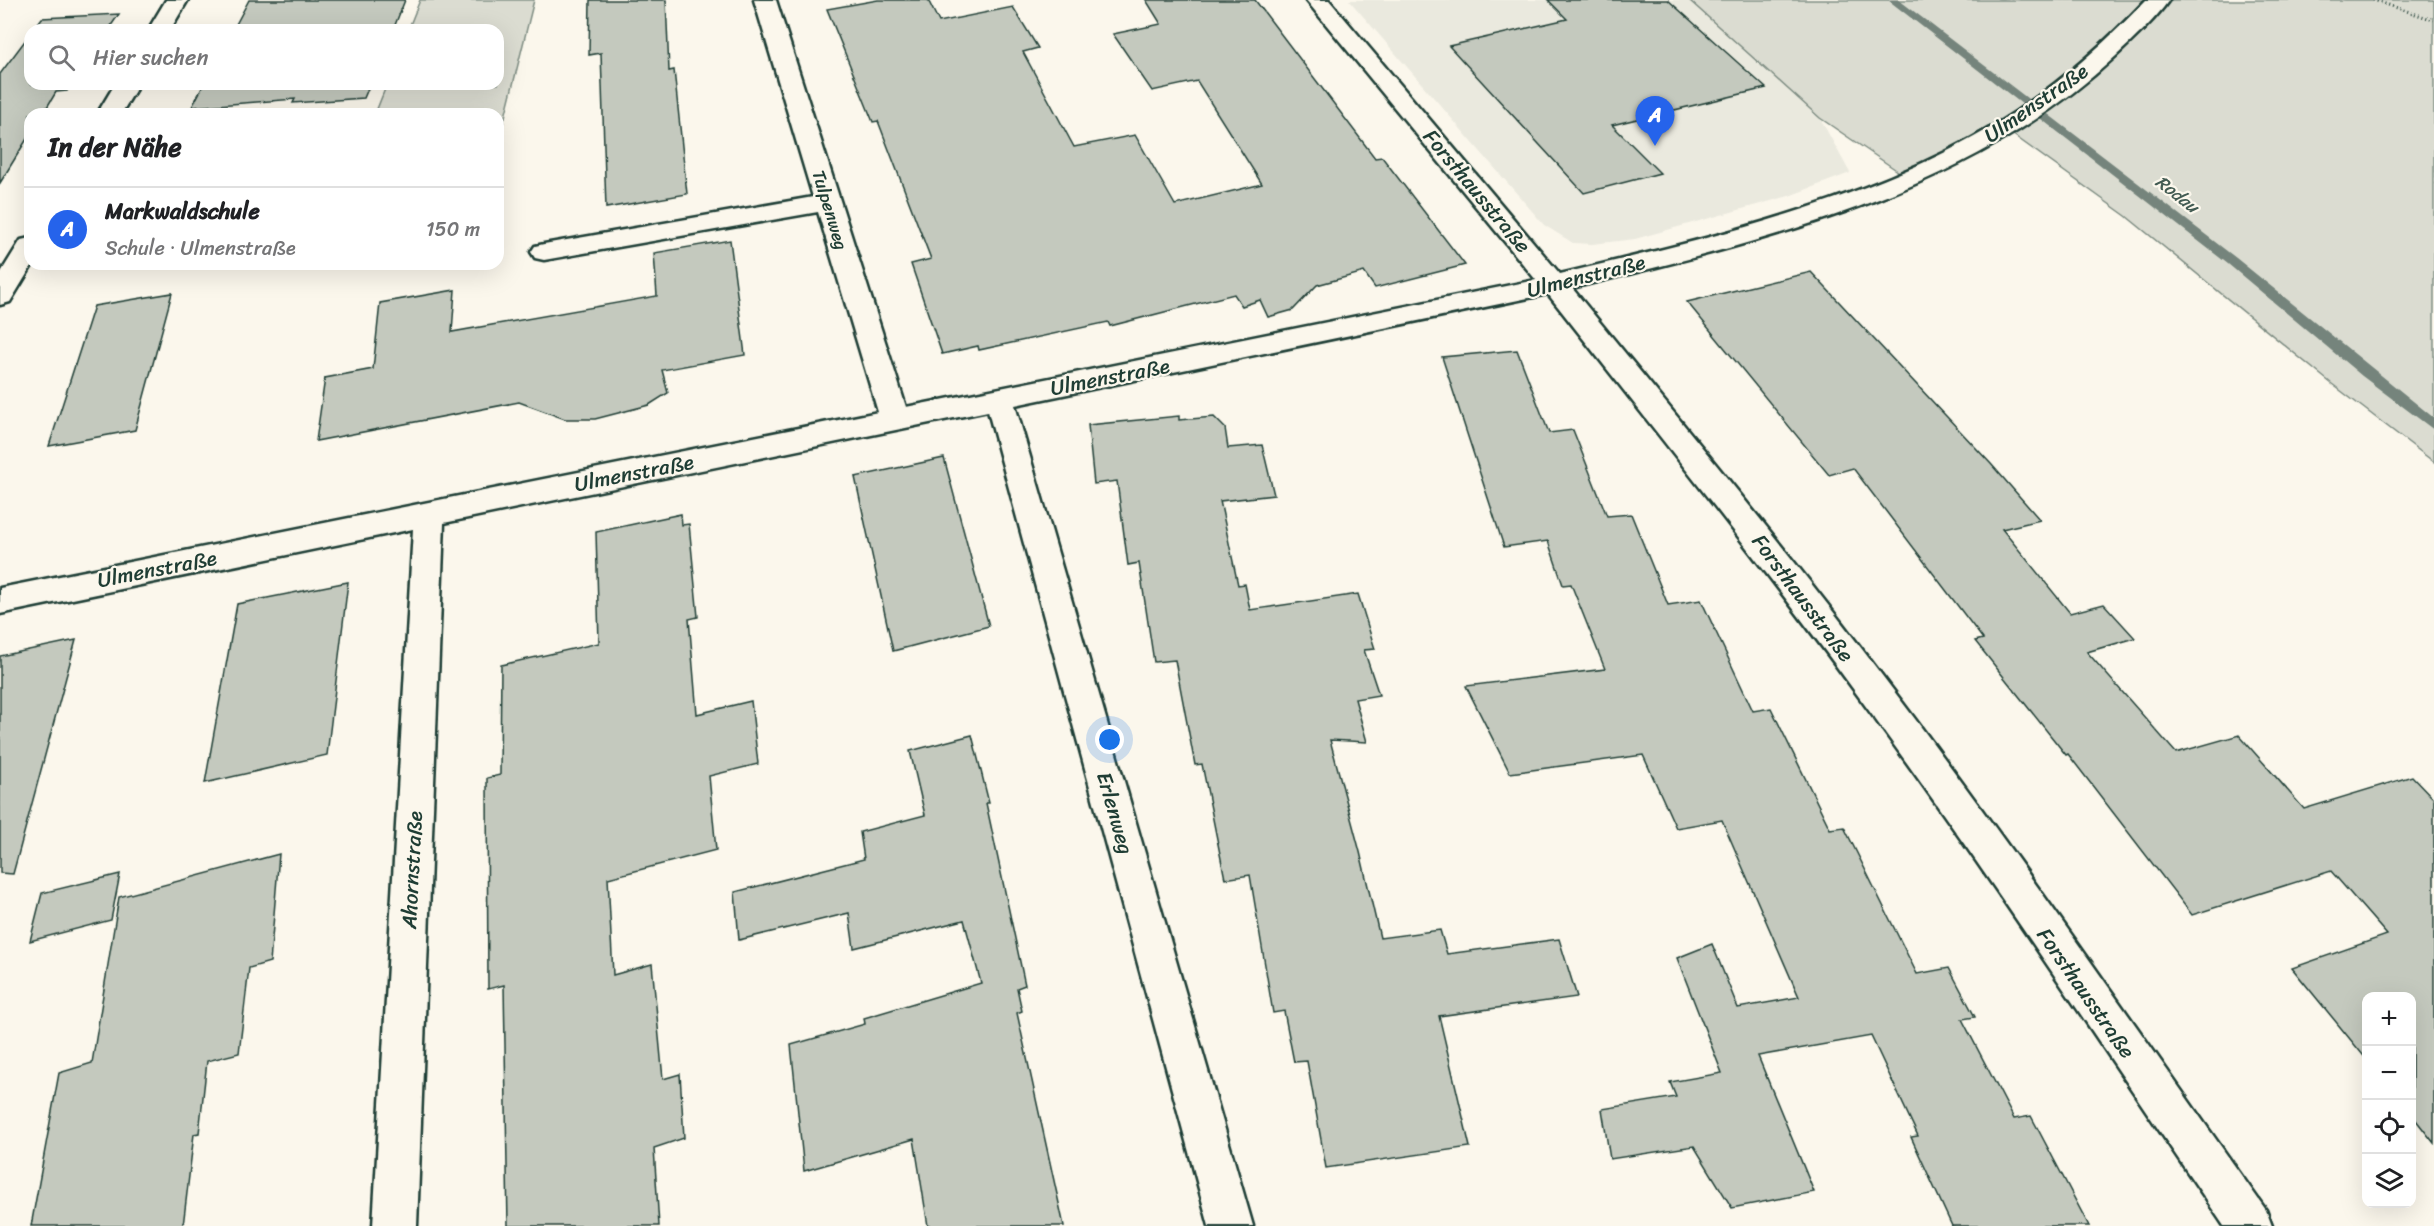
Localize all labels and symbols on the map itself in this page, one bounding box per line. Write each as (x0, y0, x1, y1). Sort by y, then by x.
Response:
street label: Ulmenstraße (1976, 53, 2096, 153)
pin: A (1636, 96, 1674, 146)
street label: Forsthausstraße (1413, 120, 1541, 262)
street label: Tulpenweg (803, 166, 857, 254)
water label: Rodau (2148, 167, 2208, 223)
street label: Ulmenstraße (1523, 243, 1649, 309)
street label: Ulmenstraße (1047, 347, 1173, 407)
street label: Ulmenstraße (571, 443, 697, 503)
street label: Forsthausstraße (1742, 525, 1864, 671)
street label: Ulmenstraße (94, 539, 220, 599)
your location (1095, 725, 1124, 754)
street label: Erlenweg (1085, 767, 1145, 859)
street label: Ahornstraße (390, 810, 434, 931)
street label: Forsthausstraße (2026, 919, 2146, 1067)

